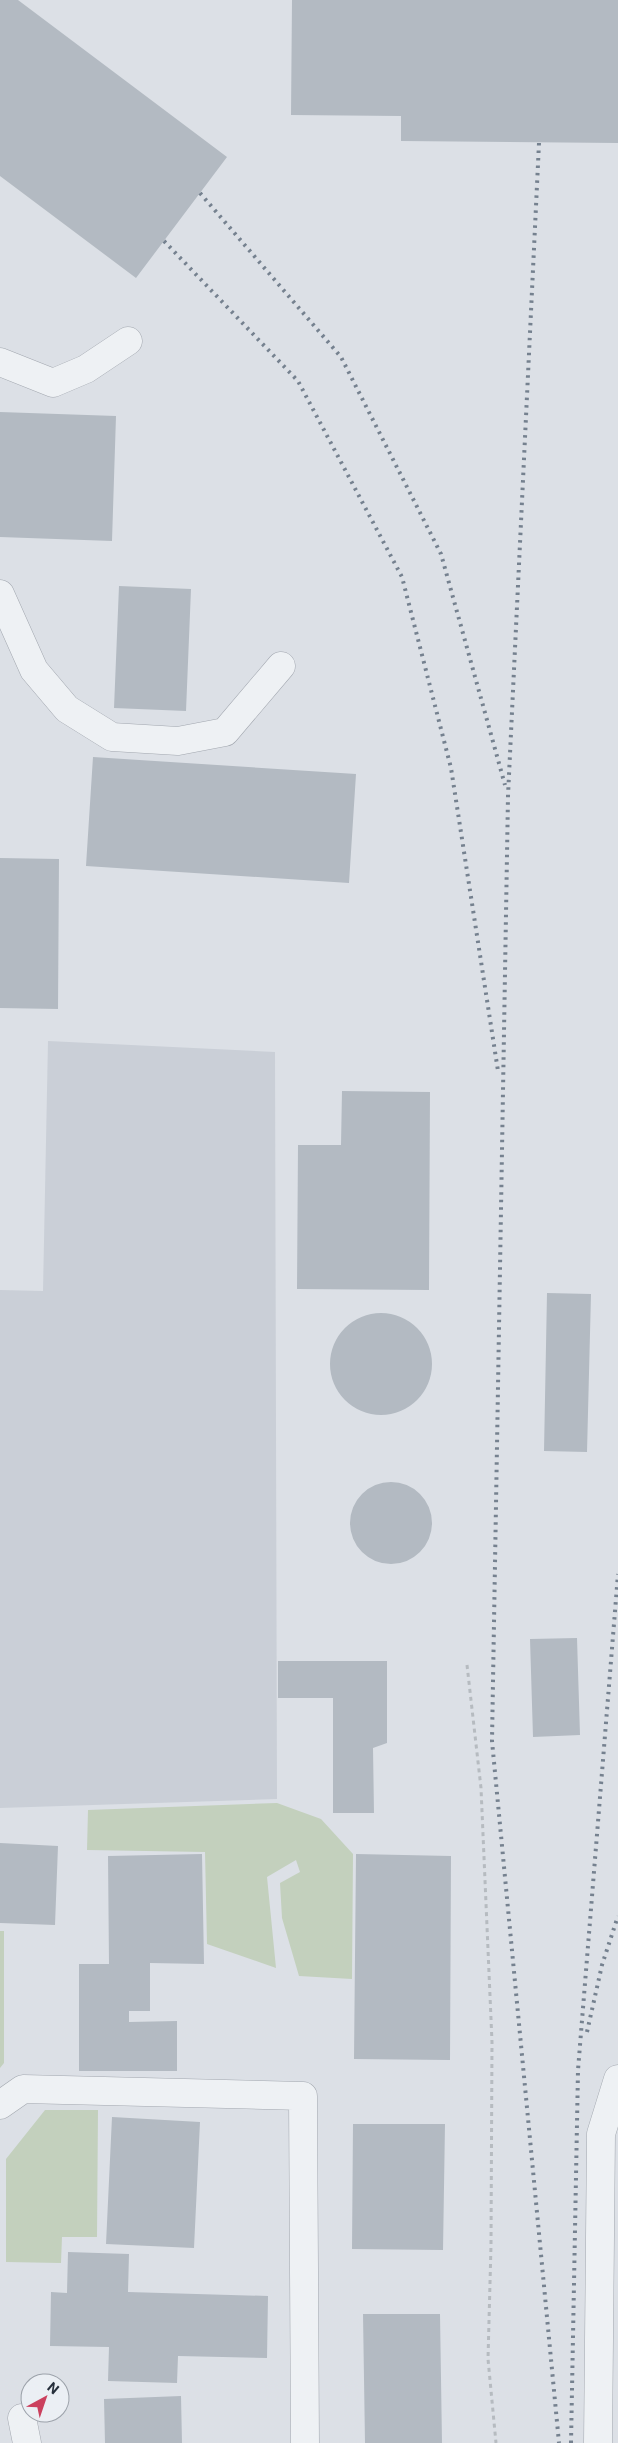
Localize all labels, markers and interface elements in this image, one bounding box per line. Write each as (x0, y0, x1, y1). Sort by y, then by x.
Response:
north arrow (20, 2373, 70, 2423)
text: N (44, 2379, 62, 2397)

